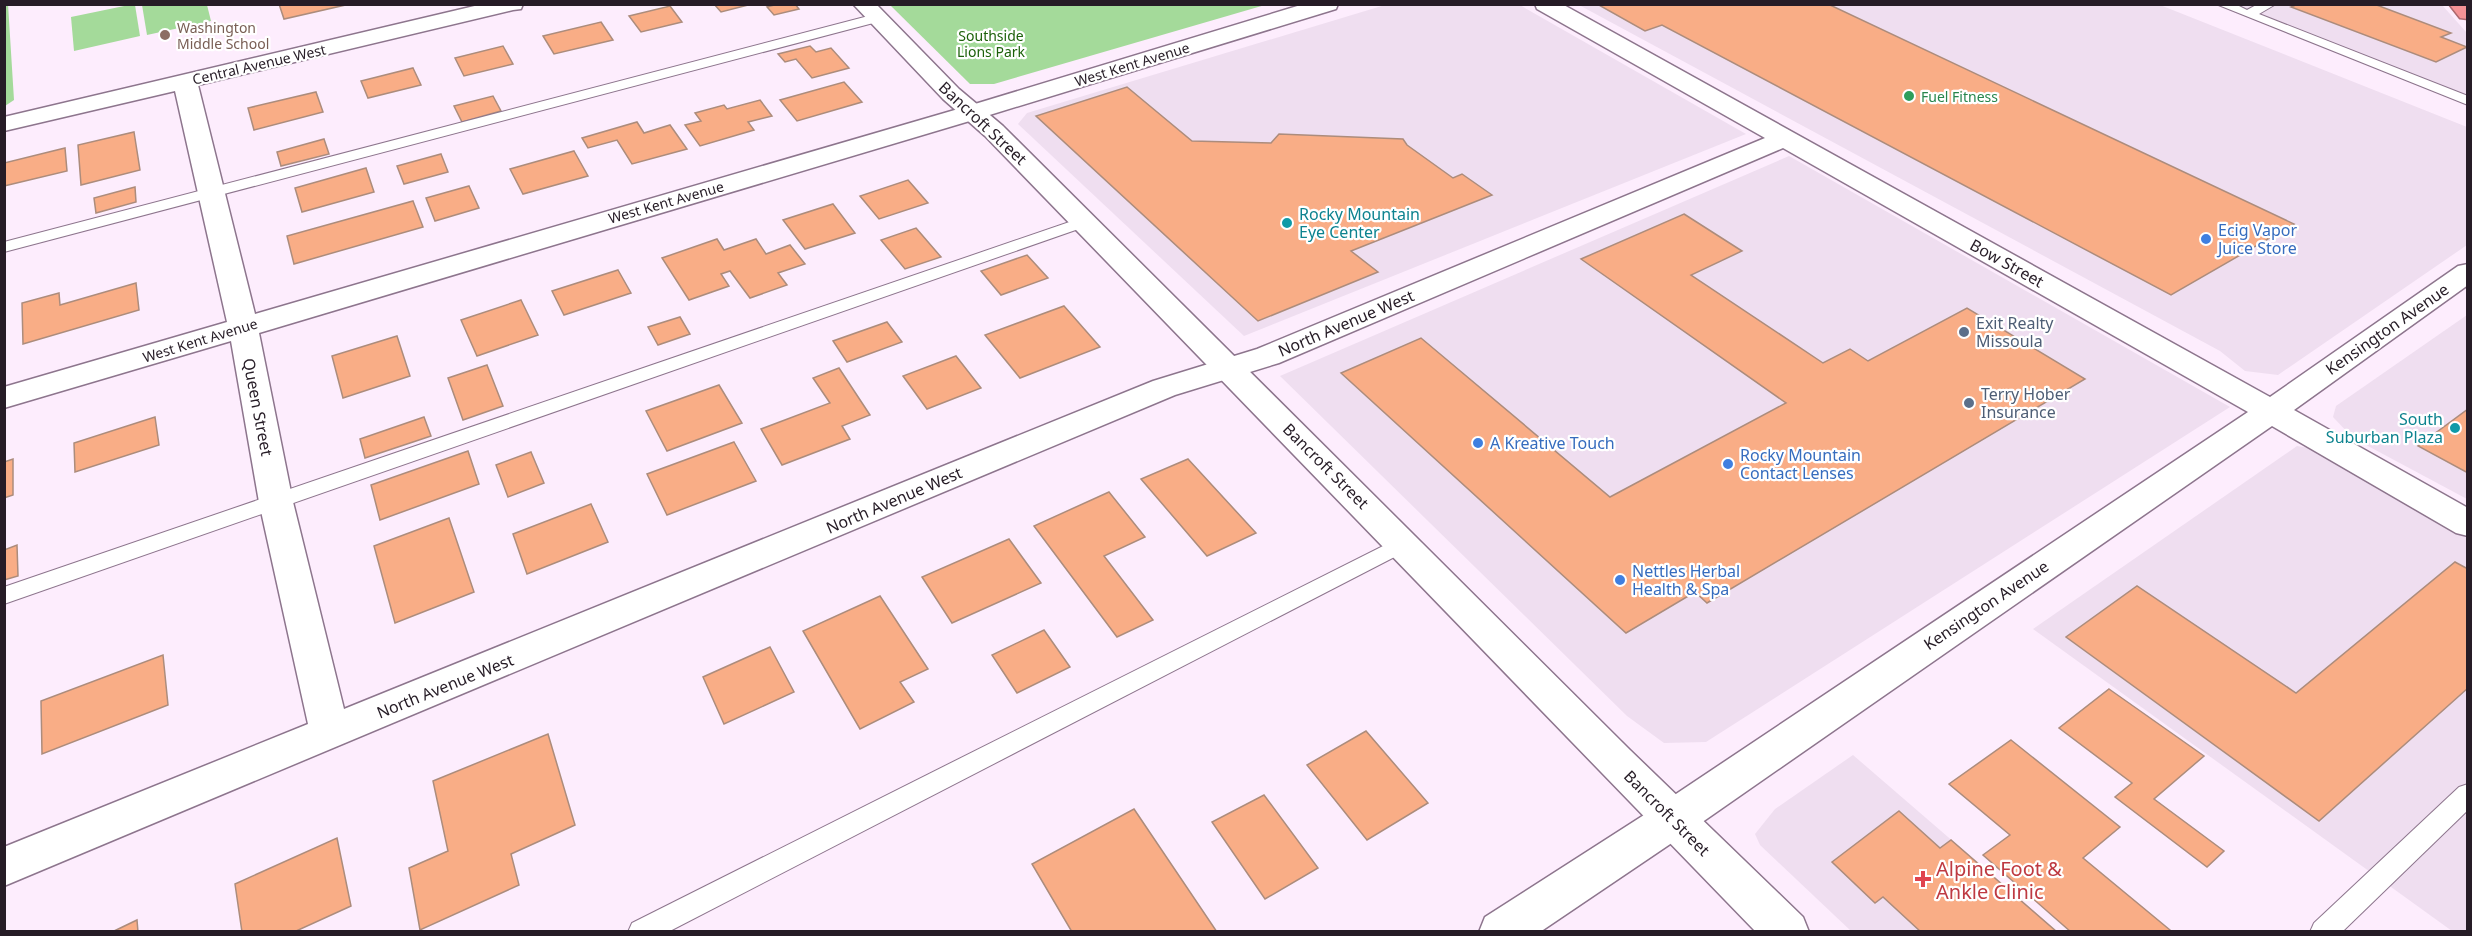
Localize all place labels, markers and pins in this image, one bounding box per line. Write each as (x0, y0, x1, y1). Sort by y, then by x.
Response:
place label: Washington Middle School (177, 18, 269, 53)
marker: Washington Middle School (158, 28, 172, 42)
place label: Fuel Fitness (1921, 87, 1998, 106)
marker: Fuel Fitness (1902, 89, 1916, 103)
place label: Rocky Mountain Eye Center (1299, 203, 1420, 243)
marker: Rocky Mountain Eye Center (1280, 216, 1294, 230)
place label: Ecig Vapor Juice Store (2216, 219, 2297, 259)
marker: Ecig Vapor Juice Store (2199, 232, 2213, 246)
place label: Exit Realty Missoula (1976, 312, 2054, 352)
marker: Exit Realty Missoula (1957, 325, 1971, 339)
place label: Terry Hober Insurance (1981, 383, 2071, 423)
marker: Terry Hober Insurance (1962, 396, 1976, 410)
place label: South Suburban Plaza (2326, 408, 2443, 448)
marker: South Suburban Plaza (2448, 421, 2462, 435)
place label: A Kreative Touch (1490, 432, 1615, 454)
marker: A Kreative Touch (1471, 436, 1485, 450)
place label: Rocky Mountain Contact Lenses (1740, 444, 1861, 484)
marker: Rocky Mountain Contact Lenses (1721, 457, 1735, 471)
place label: Nettles Herbal Health & Spa (1632, 560, 1740, 600)
marker: Nettles Herbal Health & Spa (1613, 573, 1627, 587)
place label: Alpine Foot & Ankle Clinic (1936, 855, 2062, 905)
marker: Alpine Foot & Ankle Clinic (1914, 870, 1932, 888)

